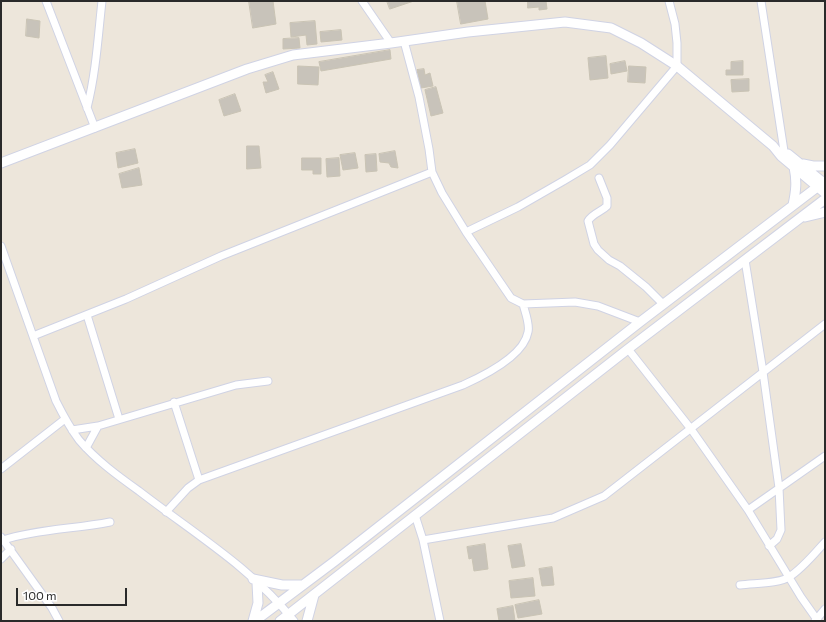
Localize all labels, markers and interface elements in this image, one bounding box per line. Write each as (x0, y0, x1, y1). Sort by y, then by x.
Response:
scale bar (18, 580, 129, 606)
text: 100 m (23, 588, 57, 602)

